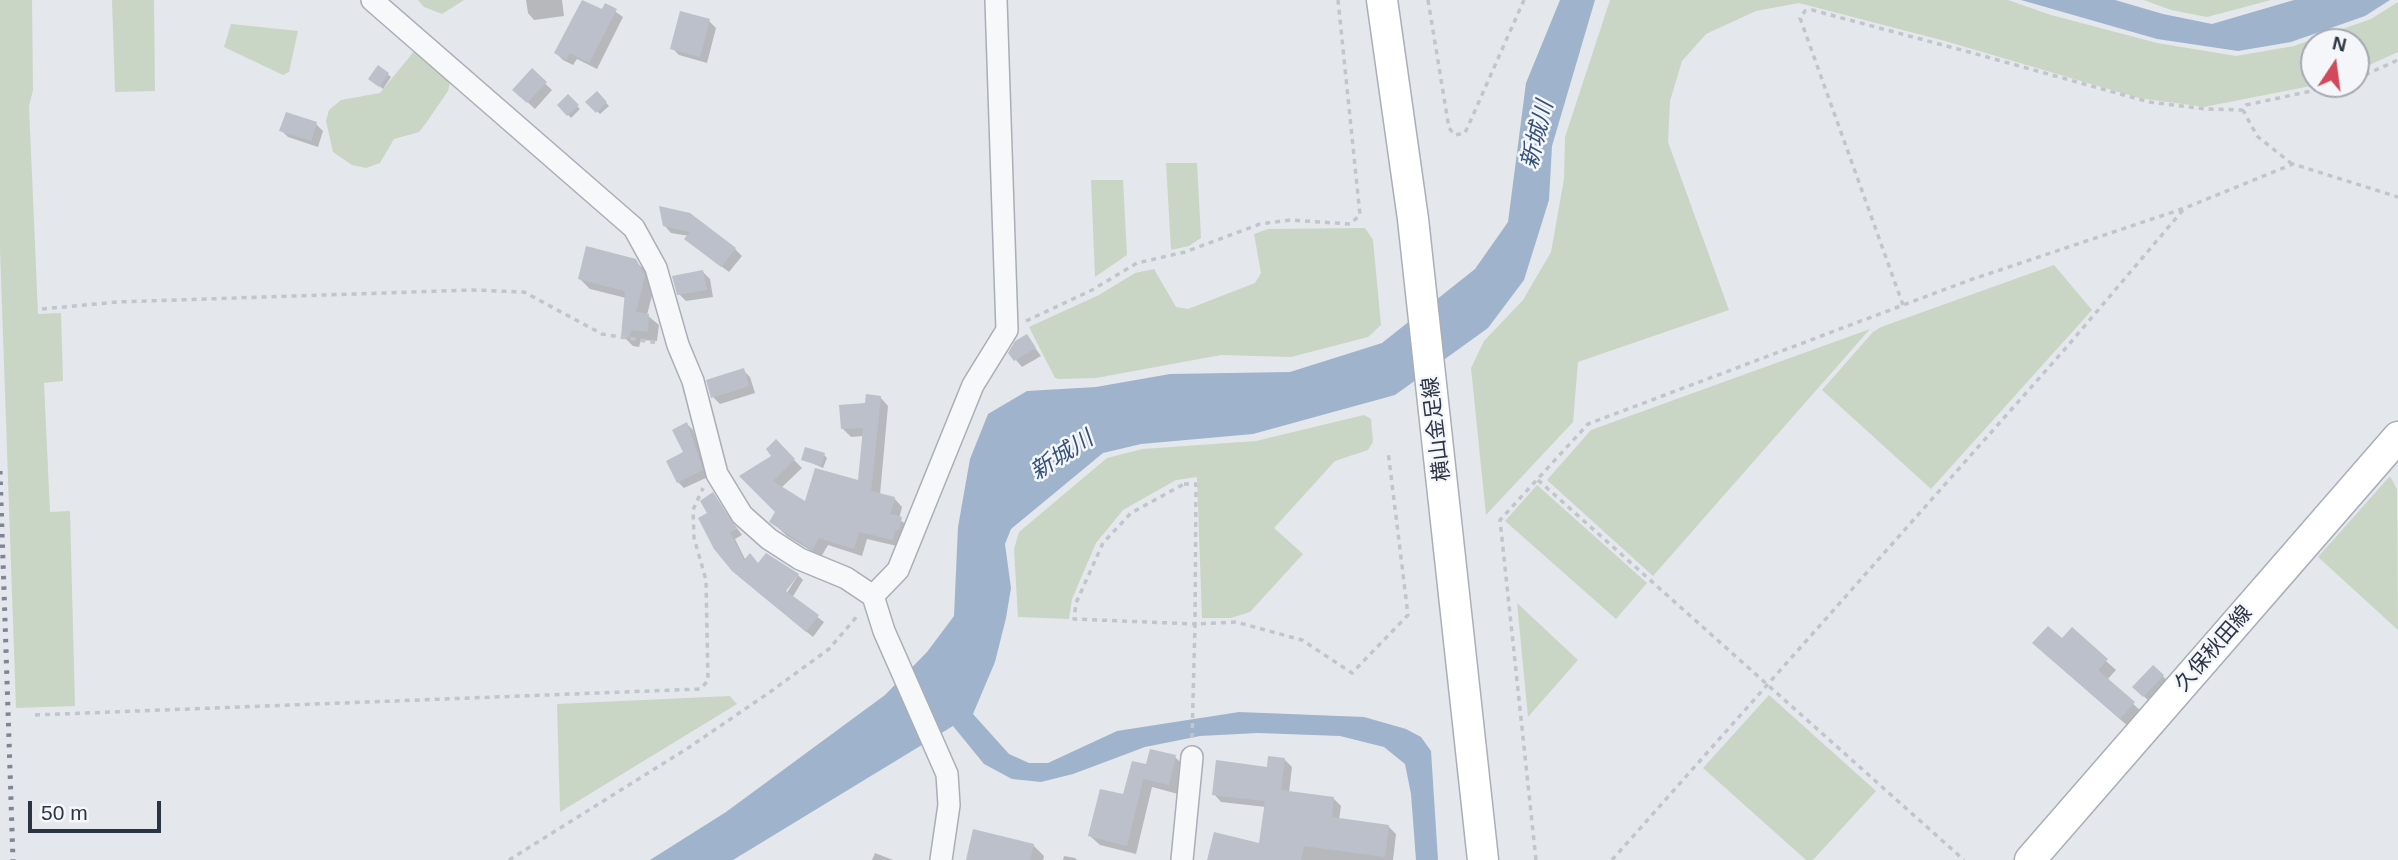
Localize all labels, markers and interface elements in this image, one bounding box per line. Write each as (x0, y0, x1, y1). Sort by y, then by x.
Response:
north arrow (2300, 28, 2370, 98)
text: N (2330, 32, 2348, 56)
water label: 新城川 (1516, 98, 1560, 172)
street label: 横山金足線 (1418, 375, 1456, 483)
water label: 新城川 (1026, 426, 1098, 486)
street label: 久保秋田線 (2170, 601, 2258, 697)
scale bar (32, 786, 164, 830)
text: 50 m (41, 801, 88, 824)

